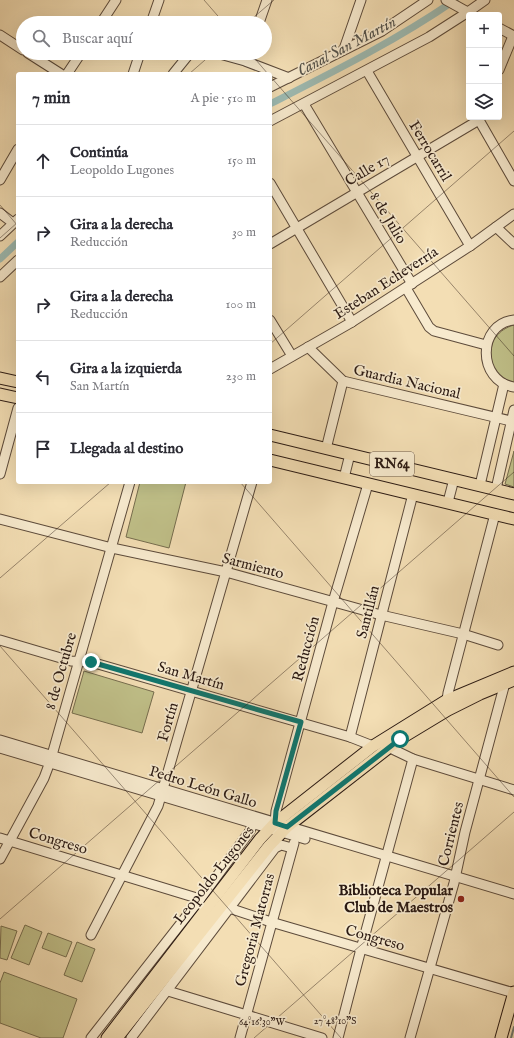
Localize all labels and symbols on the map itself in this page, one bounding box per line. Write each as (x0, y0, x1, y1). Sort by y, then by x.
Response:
water label: Canal San Martín (294, 13, 400, 81)
street label: Ferrocarril (404, 117, 456, 186)
street label: Calle 17 (341, 149, 393, 191)
street label: 8 de Julio (365, 189, 411, 247)
street label: Esteban Echeverría (330, 242, 442, 324)
street label: Guardia Nacional (352, 360, 463, 404)
road number: RN64 (370, 452, 414, 476)
street label: Sarmiento (220, 549, 286, 583)
street label: Santillán (352, 584, 384, 640)
street label: Reducción (288, 614, 324, 684)
street label: 8 de Octubre (41, 630, 81, 712)
route end (82, 653, 100, 671)
street label: San Martín (155, 657, 227, 695)
street label: Fortín (153, 700, 183, 744)
route start (391, 730, 409, 748)
street label: Pedro León Gallo (147, 762, 259, 812)
street label: Corrientes (434, 800, 468, 868)
street label: Leopoldo Lugones (170, 822, 258, 928)
street label: Congreso (26, 823, 90, 859)
street label: Gregoria Matorras (231, 871, 279, 989)
place label: Biblioteca Popular Club de Maestros (338, 881, 454, 917)
marker: Biblioteca Popular Club de Maestros (456, 894, 466, 904)
street label: Congreso (343, 921, 407, 955)
text: 27°48'10"S (314, 1015, 356, 1028)
text: 64°16'30"W (239, 1016, 286, 1029)

